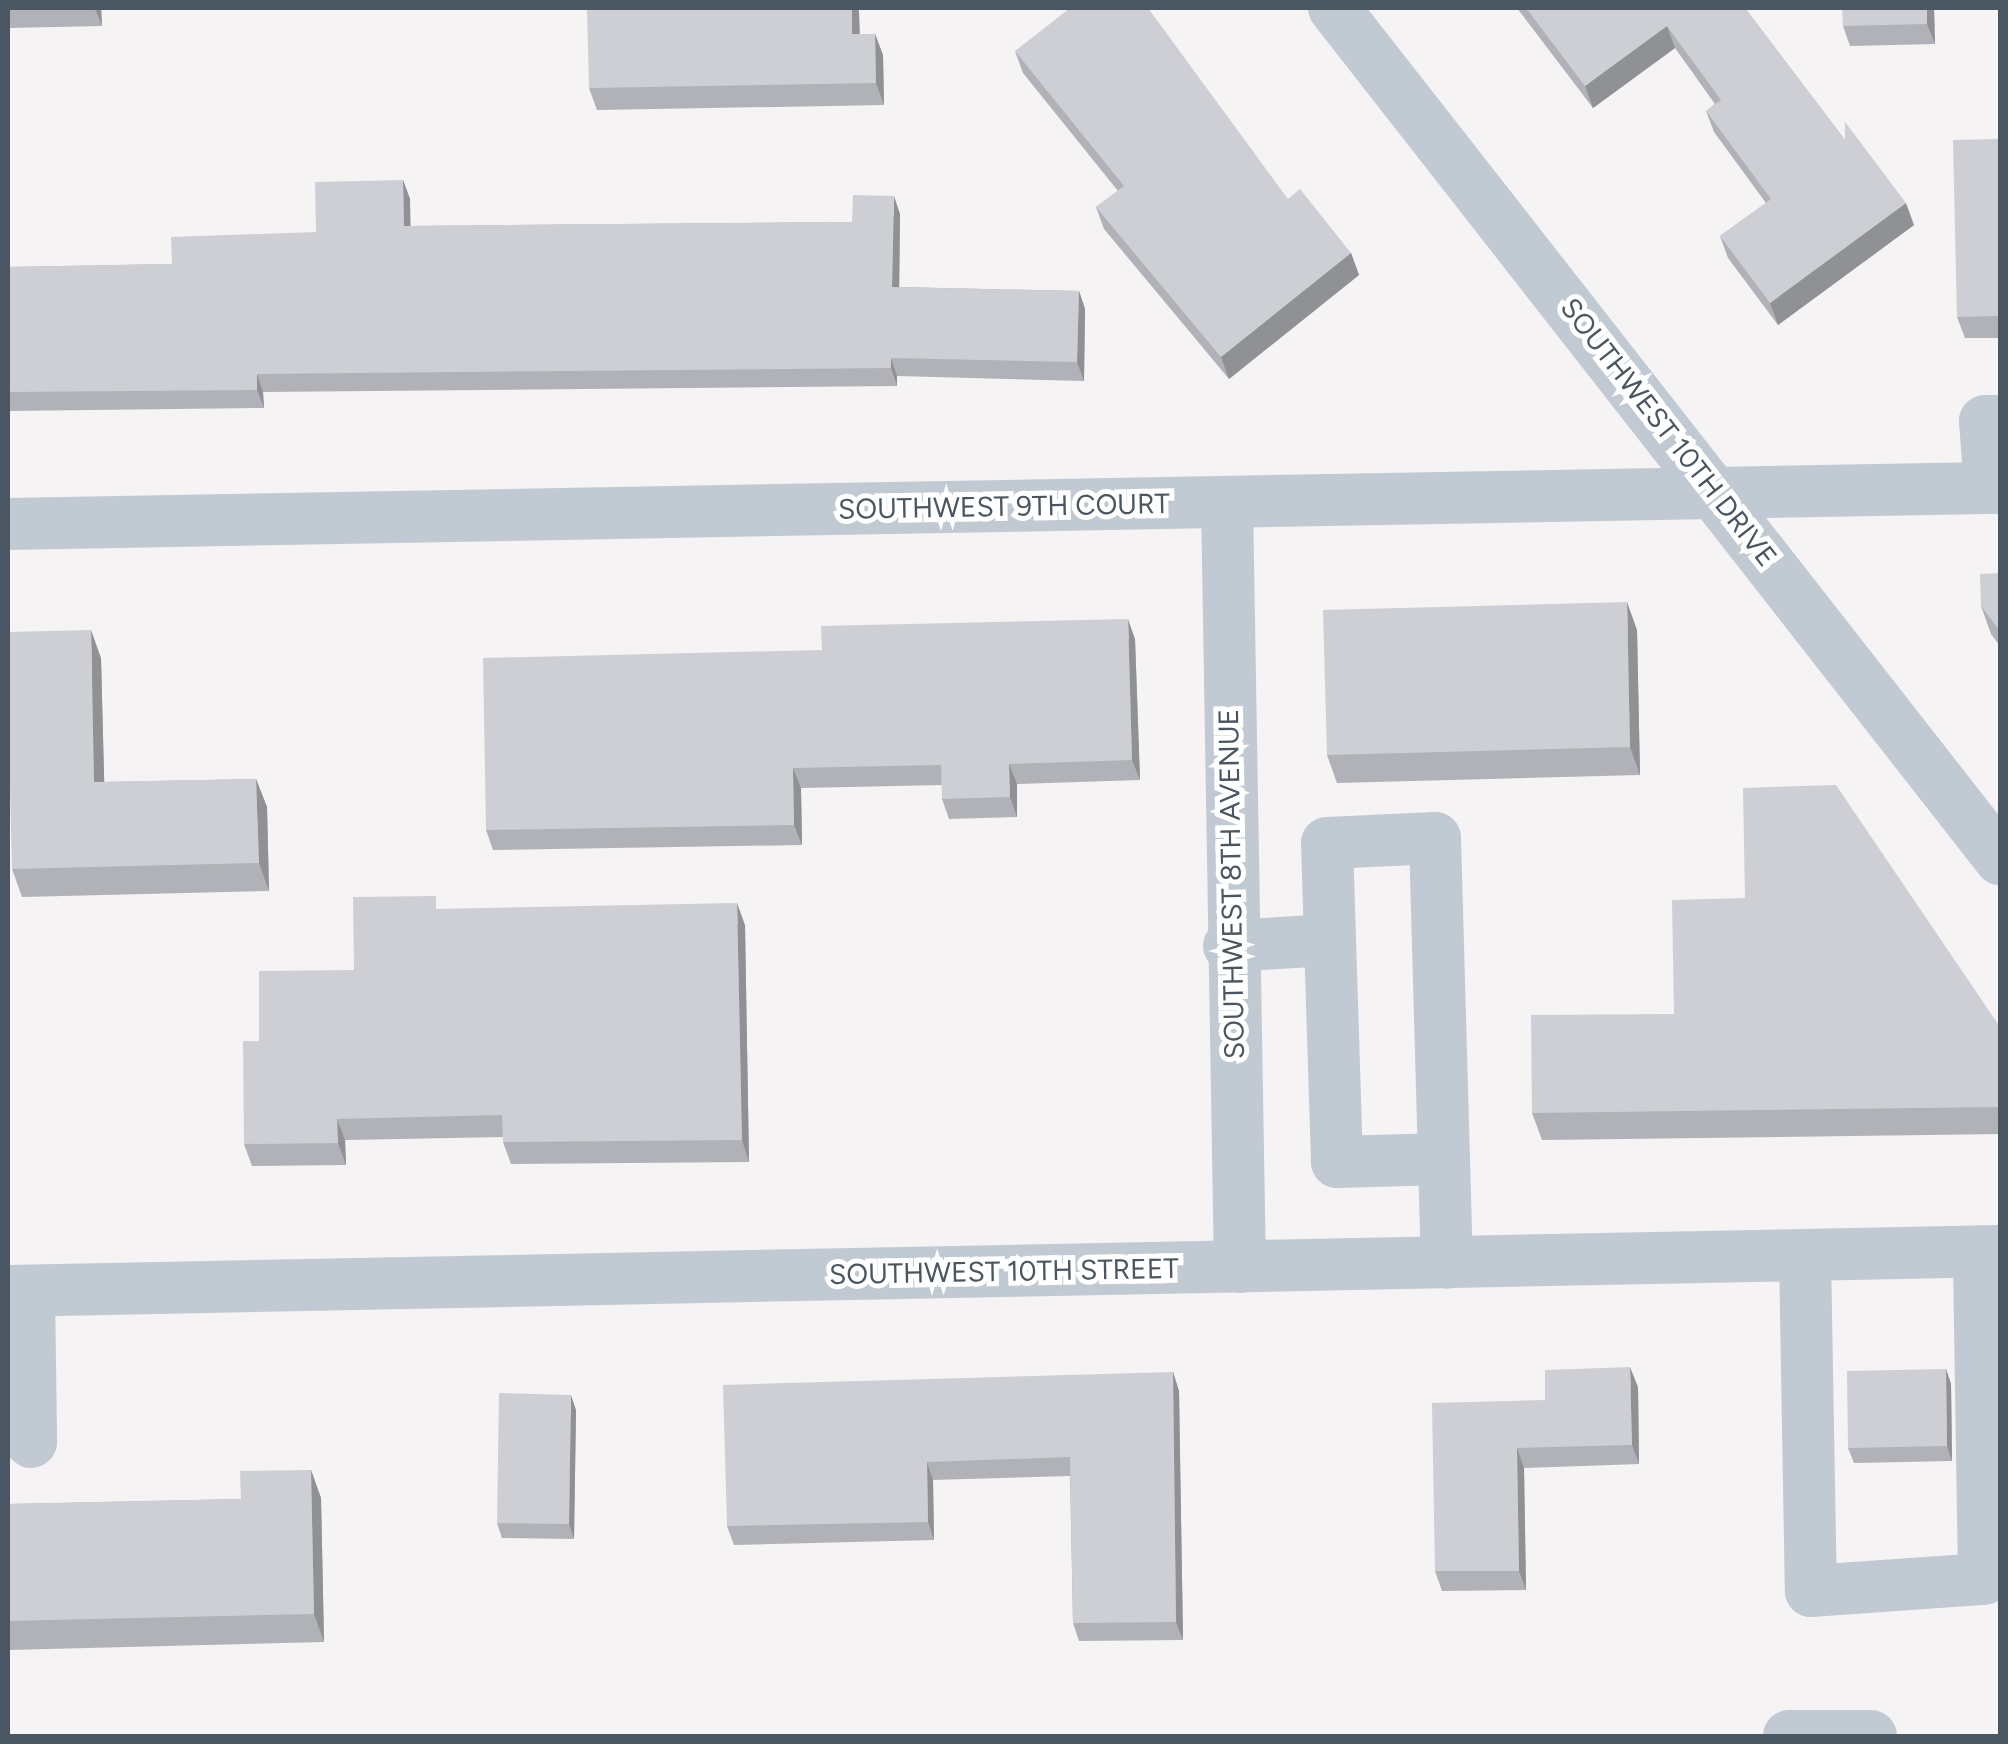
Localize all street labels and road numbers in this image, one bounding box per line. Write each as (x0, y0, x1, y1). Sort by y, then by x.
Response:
street label: SOUTHWEST 10TH DRIVE (1554, 291, 1784, 573)
street label: SOUTHWEST 9TH COURT (838, 486, 1170, 526)
street label: SOUTHWEST 8TH AVENUE (1211, 709, 1251, 1059)
street label: SOUTHWEST 10TH STREET (829, 1251, 1179, 1291)

